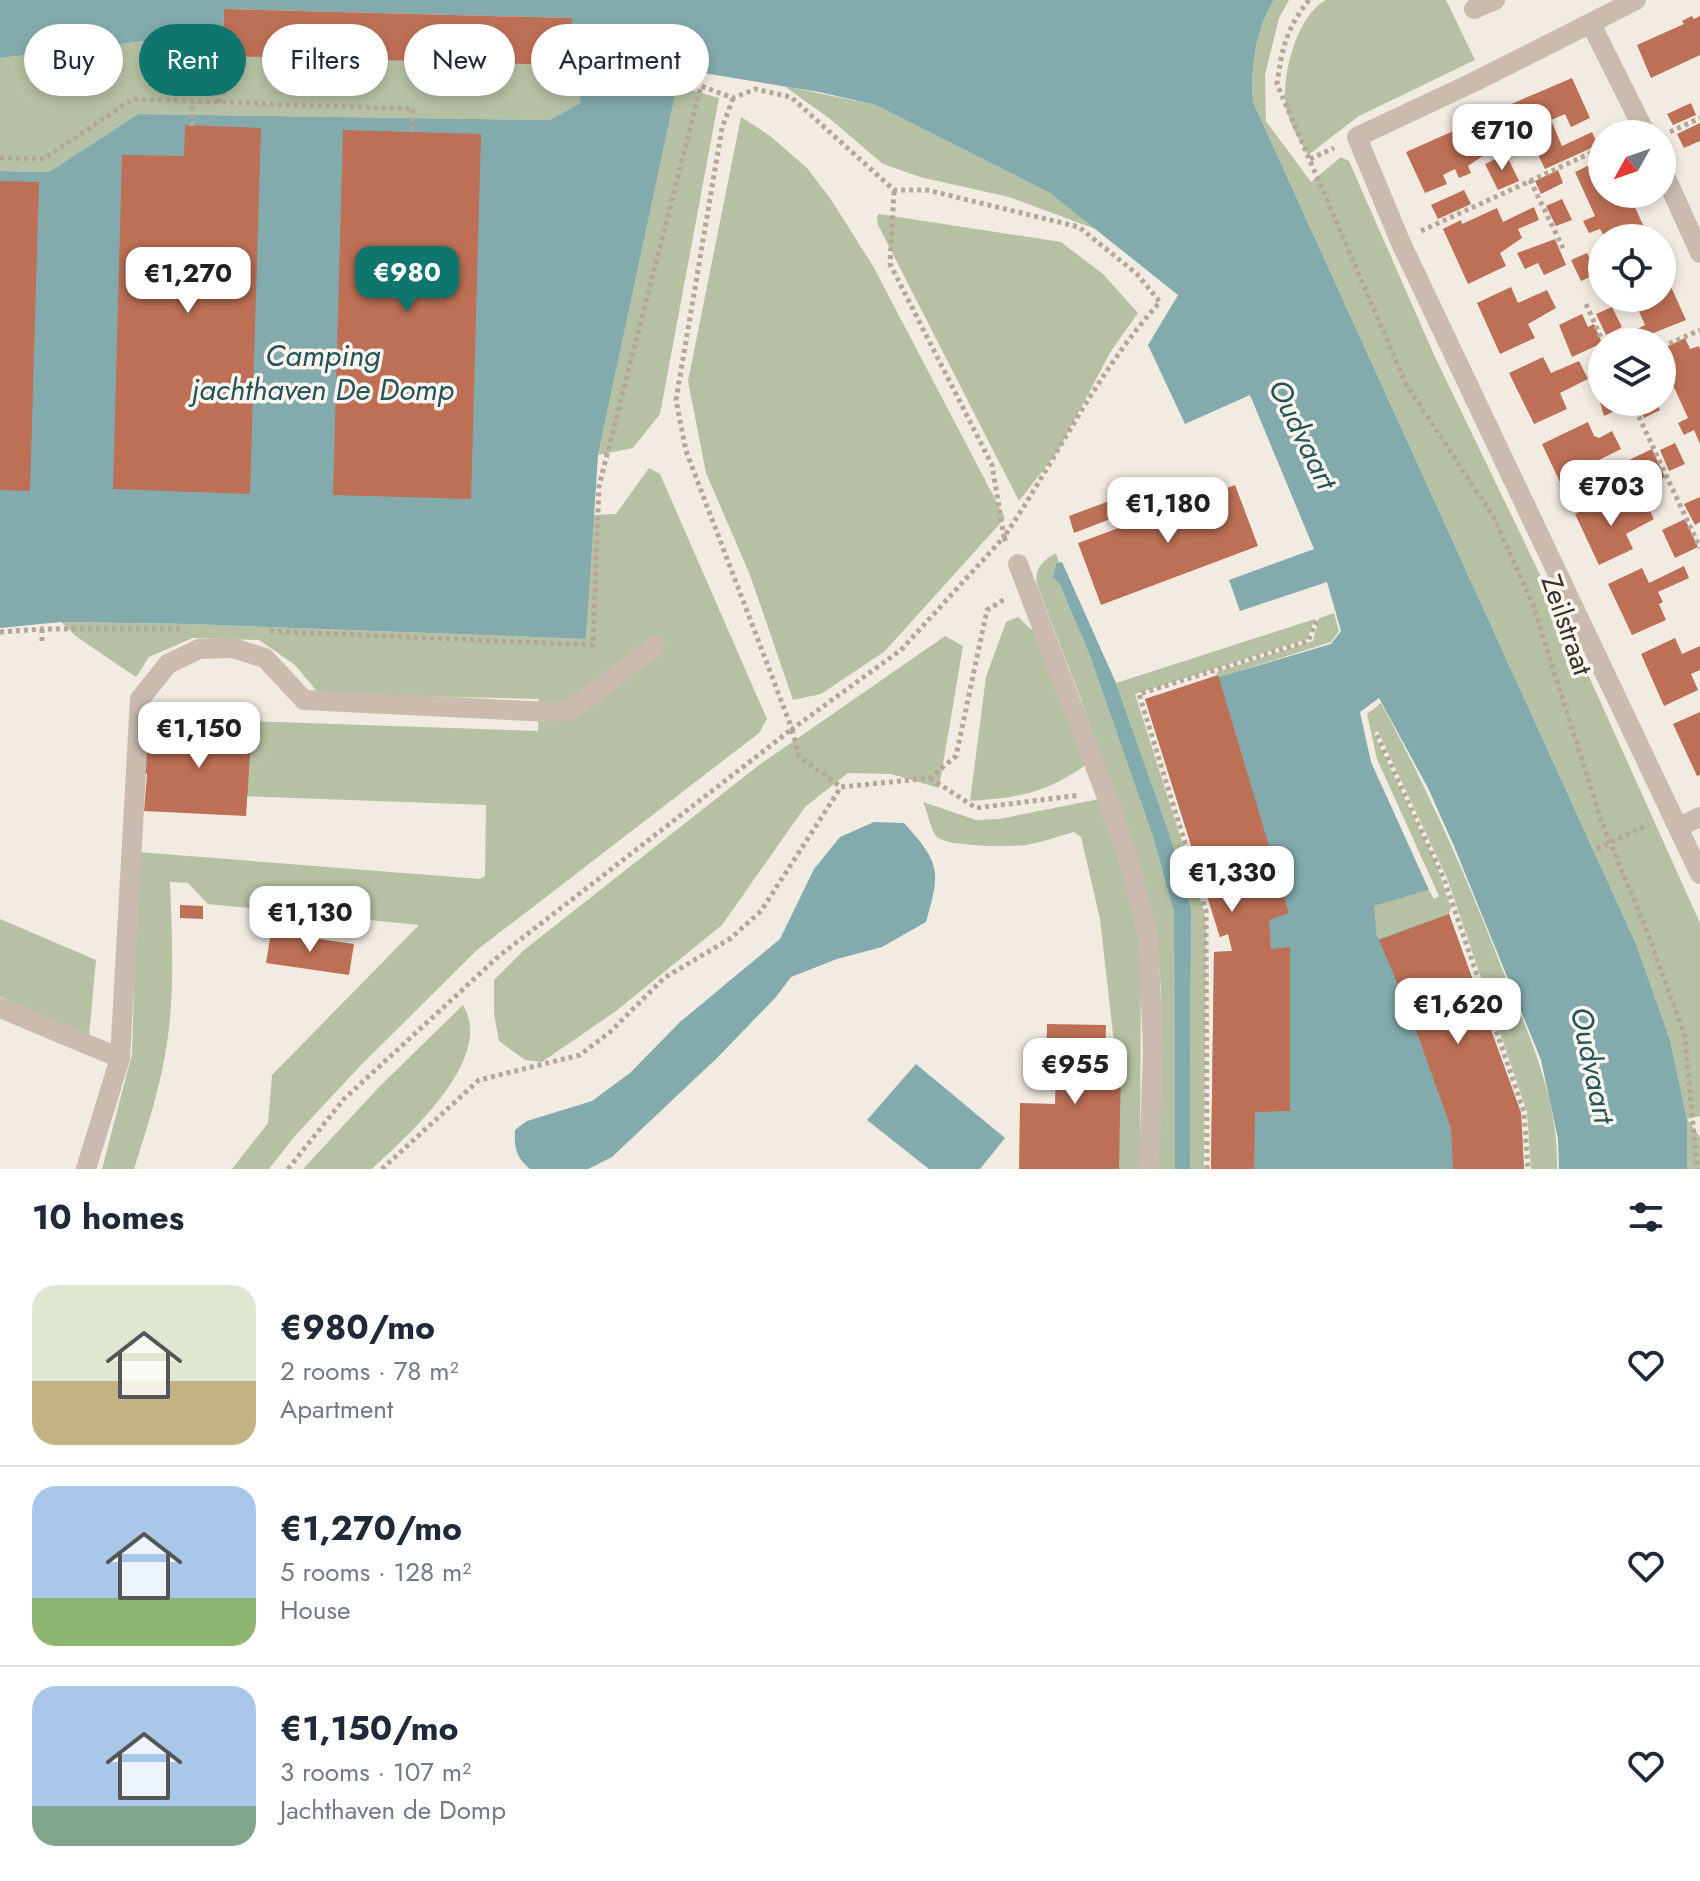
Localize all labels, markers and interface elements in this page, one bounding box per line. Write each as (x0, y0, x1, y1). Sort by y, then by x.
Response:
chip: Buy (24, 24, 123, 96)
chip: Rent (139, 24, 246, 96)
chip: Filters (262, 24, 388, 96)
chip: New (404, 24, 515, 96)
chip: Apartment (531, 24, 709, 96)
pin: €710 (1455, 104, 1549, 172)
text: €710 (1470, 111, 1534, 149)
north arrow (1588, 120, 1676, 208)
map controls (1588, 120, 1676, 416)
button: locate (1588, 224, 1676, 312)
pin: €980 (360, 246, 454, 314)
pin: €1,270 (123, 247, 253, 315)
text: €980 (373, 253, 441, 291)
text: €1,270 (144, 254, 232, 292)
button: layers (1588, 328, 1676, 416)
water label: Camping jachthaven De Domp (188, 334, 455, 411)
water label: Oudvaart (1258, 372, 1349, 498)
pin: €703 (1564, 460, 1658, 528)
text: €703 (1578, 467, 1644, 505)
pin: €1,180 (1103, 477, 1233, 545)
text: €1,180 (1125, 484, 1211, 522)
street label: Zeilstraat (1531, 569, 1603, 681)
pin: €1,150 (134, 702, 264, 770)
text: €1,150 (156, 709, 242, 747)
pin: €1,330 (1167, 846, 1297, 914)
text: €1,330 (1188, 853, 1276, 891)
pin: €1,130 (245, 886, 375, 954)
text: €1,130 (267, 893, 353, 931)
pin: €1,620 (1393, 978, 1523, 1046)
text: €1,620 (1413, 985, 1503, 1023)
water label: Oudvaart (1560, 1003, 1627, 1129)
pin: €955 (1028, 1038, 1122, 1106)
text: €955 (1041, 1045, 1109, 1083)
text: 10 homes (32, 1193, 184, 1242)
icon: filters (1624, 1195, 1668, 1239)
text: €980/mo (280, 1303, 435, 1352)
icon: home (96, 1317, 192, 1413)
icon: heart (1624, 1343, 1668, 1387)
text: 2 rooms · 78 m² (280, 1352, 459, 1390)
text: Apartment (280, 1390, 393, 1428)
text: €1,270/mo (280, 1504, 462, 1553)
icon: home (96, 1518, 192, 1614)
icon: heart (1624, 1544, 1668, 1588)
text: 5 rooms · 128 m² (280, 1553, 471, 1591)
text: House (280, 1591, 350, 1629)
text: €1,150/mo (280, 1704, 459, 1753)
icon: home (96, 1718, 192, 1814)
icon: heart (1624, 1744, 1668, 1788)
text: 3 rooms · 107 m² (280, 1753, 471, 1791)
text: Jachthaven de Domp (280, 1791, 506, 1829)

